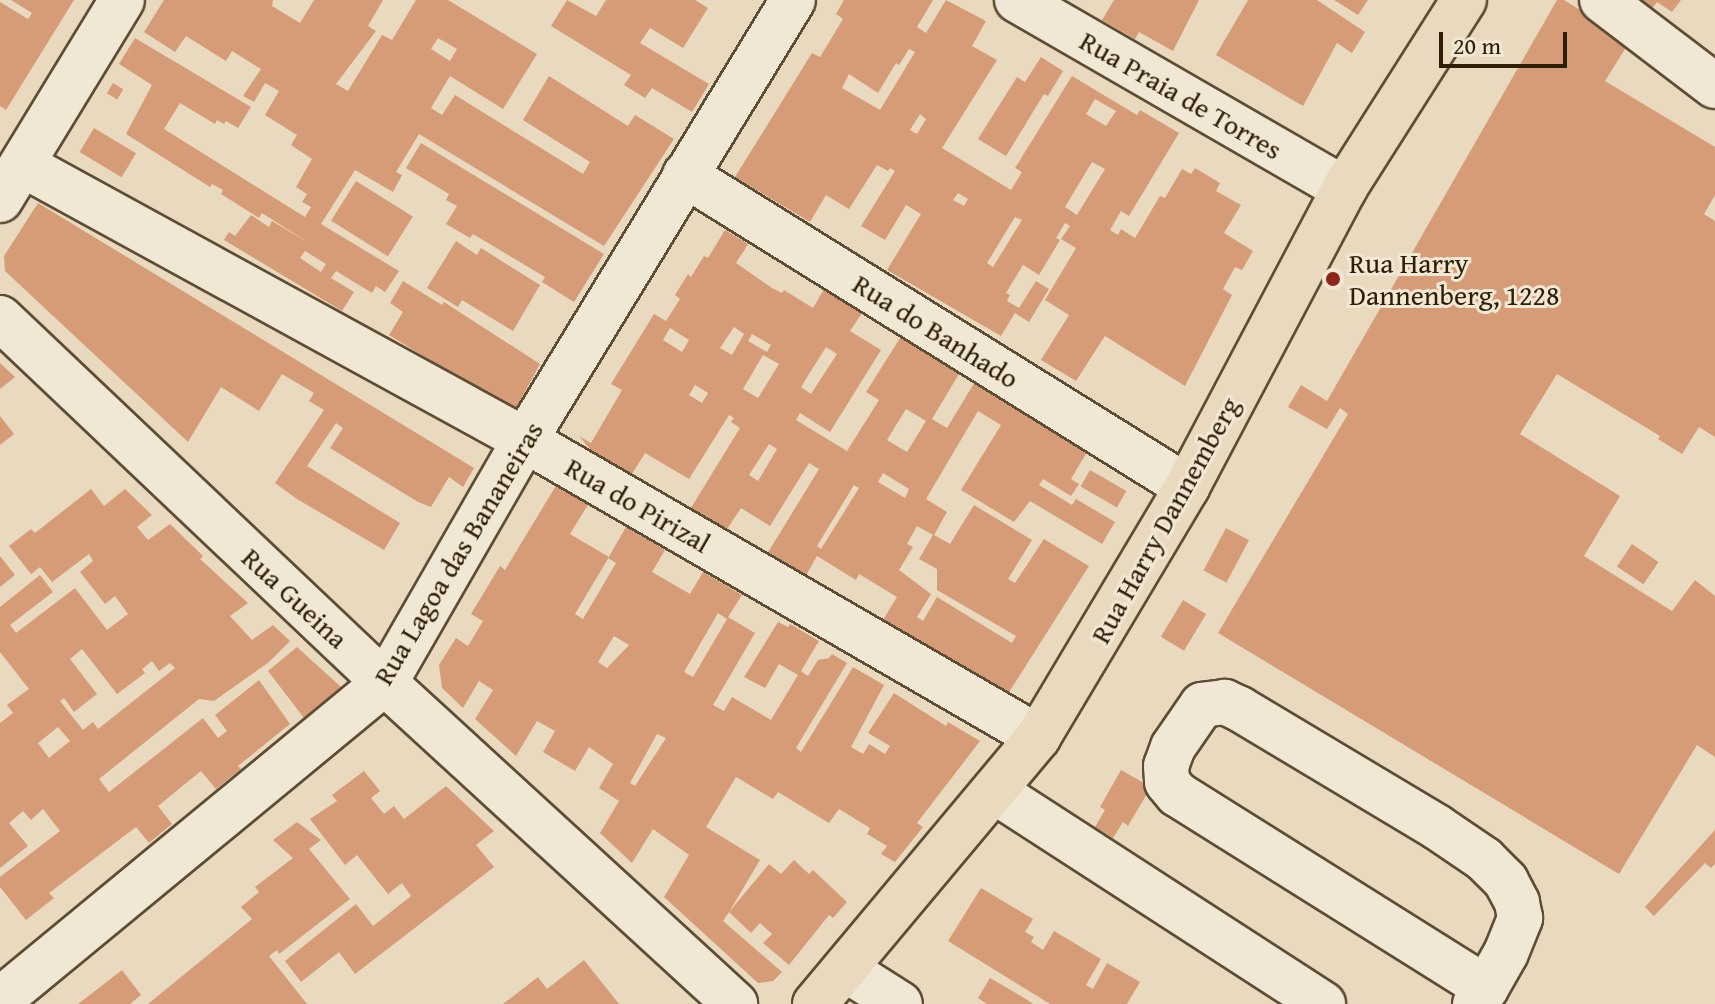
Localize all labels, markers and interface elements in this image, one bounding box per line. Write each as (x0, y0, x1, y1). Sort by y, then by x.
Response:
scale bar (1443, 16, 1571, 66)
street label: Rua Praia de Torres (1074, 24, 1288, 166)
text: 20 m (1453, 28, 1501, 63)
place label: Rua Harry Dannenberg, 1228 (1349, 246, 1560, 312)
street label: Rua do Banhado (847, 267, 1025, 395)
marker: Rua Harry Dannenberg, 1228 (1324, 270, 1342, 288)
street label: Rua Harry Dannemberg (1083, 391, 1247, 649)
street label: Rua Lagoa das Bananeiras (366, 415, 550, 691)
street label: Rua do Pirizal (560, 450, 716, 560)
street label: Rua Gueina (235, 541, 355, 655)

